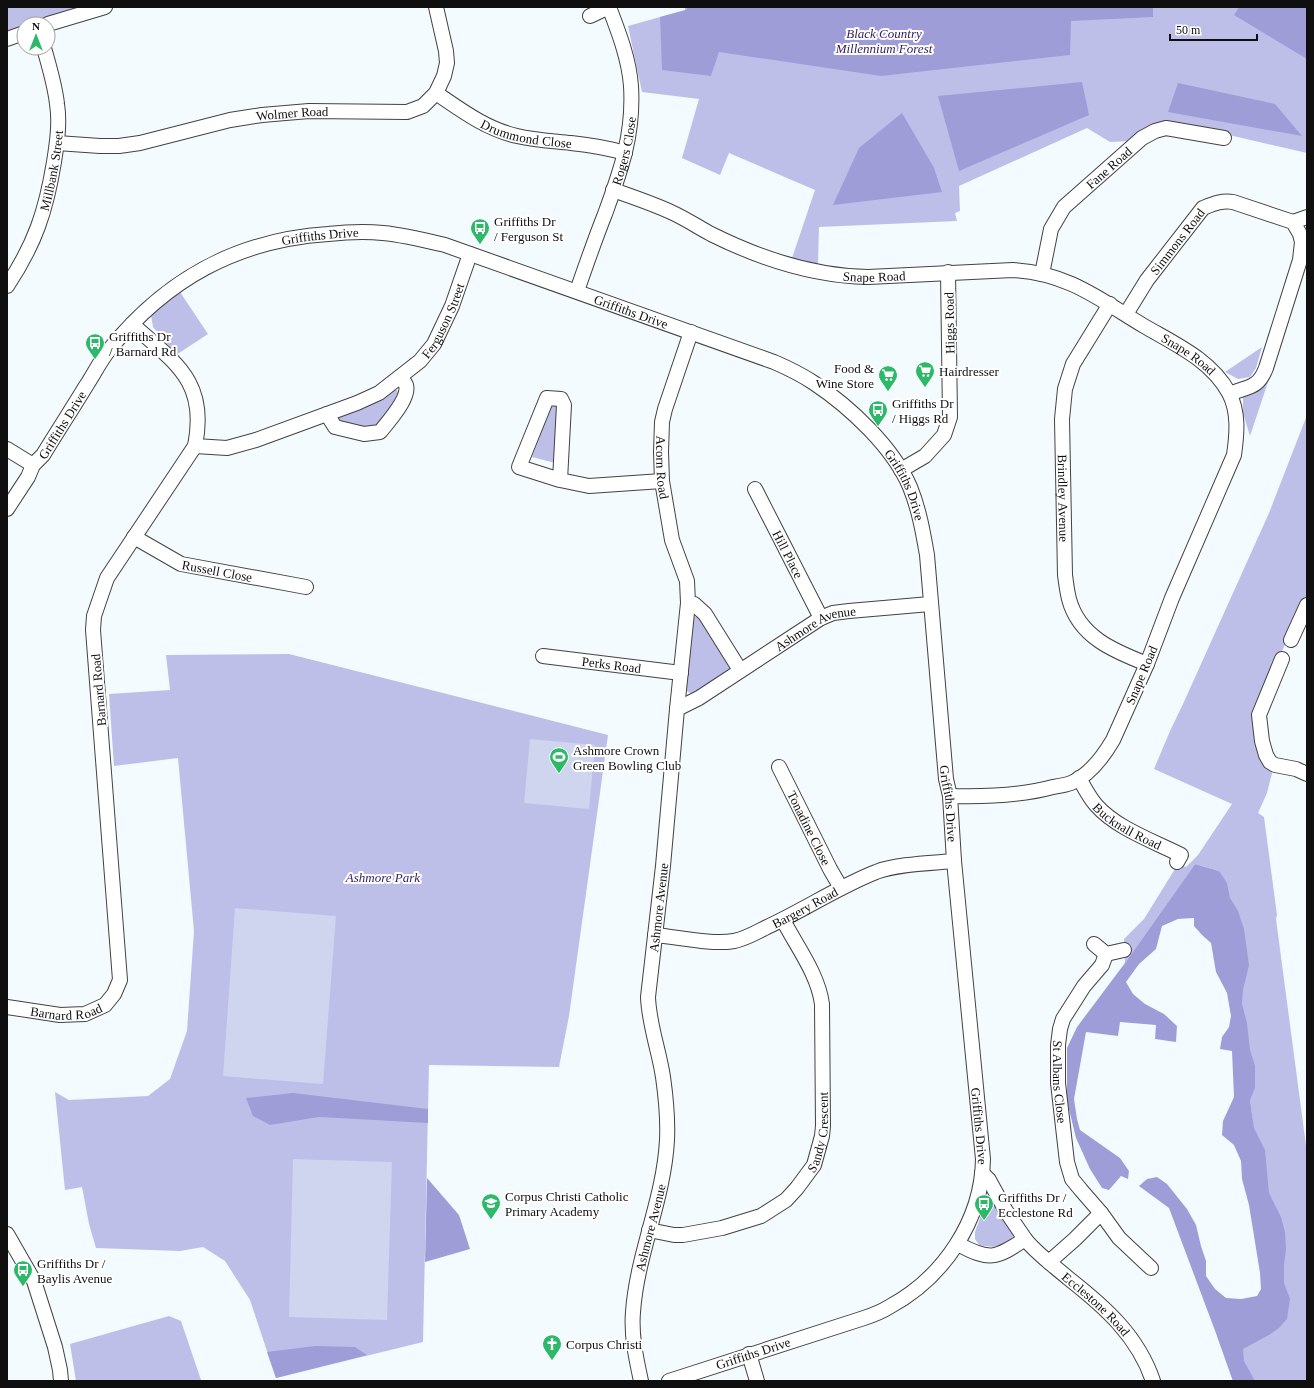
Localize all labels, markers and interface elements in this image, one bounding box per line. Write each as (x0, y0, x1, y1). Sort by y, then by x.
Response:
north arrow (16, 16, 56, 56)
scale bar (1170, 16, 1257, 42)
text: N (32, 20, 40, 32)
text: 50 m (1176, 23, 1201, 37)
park label: Black Country Millennium Forest (835, 26, 933, 56)
street label: Wolmer Road (255, 104, 329, 124)
street label: Drummond Close (478, 116, 573, 151)
street label: Rogers Close (609, 116, 639, 187)
street label: Millbank Street (37, 129, 66, 213)
street label: Fane Road (1083, 143, 1135, 192)
street label: Simmons Road (1147, 205, 1208, 278)
place label: Griffiths Dr / Ferguson St (494, 214, 563, 244)
bus stop icon: Griffiths Dr / Ferguson St (469, 217, 491, 245)
street label: Griffiths Drive (280, 225, 359, 248)
street label: Snape Road (842, 268, 906, 285)
street label: Ferguson Street (419, 281, 468, 361)
street label: Higgs Road (941, 291, 958, 354)
street label: Griffiths Drive (592, 292, 670, 332)
place label: Griffiths Dr / Barnard Rd (109, 329, 177, 359)
street label: Snape Road (1159, 330, 1219, 378)
bus stop icon: Griffiths Dr / Barnard Rd (84, 332, 106, 360)
supermarket icon: Hairdresser (914, 360, 936, 388)
place label: Food & Wine Store (816, 361, 874, 391)
supermarket icon: Food & Wine Store (877, 364, 899, 392)
place label: Hairdresser (939, 364, 1000, 379)
street label: Griffiths Drive (35, 388, 89, 462)
place label: Griffiths Dr / Higgs Rd (892, 396, 954, 426)
bus stop icon: Griffiths Dr / Higgs Rd (867, 399, 889, 427)
street label: Acorn Road (653, 436, 672, 501)
street label: Griffiths Drive (881, 446, 927, 522)
street label: Brindley Avenue (1055, 454, 1071, 542)
street label: Hill Place (769, 528, 806, 581)
street label: Russell Close (181, 557, 254, 585)
street label: Ashmore Avenue (772, 603, 857, 654)
street label: Snape Road (1122, 643, 1161, 707)
street label: Barnard Road (88, 653, 109, 727)
street label: Perks Road (581, 654, 642, 676)
place label: Ashmore Crown Green Bowling Club (573, 743, 681, 773)
sports icon: Ashmore Crown Green Bowling Club (548, 746, 570, 774)
street label: Griffiths Drive (937, 765, 960, 843)
street label: Tonadine Close (784, 788, 834, 868)
street label: Bucknall Road (1090, 800, 1164, 853)
street label: Ashmore Avenue (646, 862, 671, 953)
park label: Ashmore Park (345, 870, 420, 885)
street label: Bargery Road (770, 884, 841, 931)
street label: Barnard Road (29, 1000, 105, 1023)
street label: St Albans Close (1050, 1039, 1070, 1124)
street label: Griffiths Drive (968, 1087, 990, 1165)
street label: Sandy Crescent (804, 1092, 831, 1175)
street label: Ashmore Avenue (632, 1182, 669, 1273)
place label: Corpus Christi Catholic Primary Academy (505, 1189, 629, 1219)
place label: Griffiths Dr / Ecclestone Rd (998, 1190, 1073, 1220)
school or university icon: Corpus Christi Catholic Primary Academy (480, 1192, 502, 1220)
bus stop icon: Griffiths Dr / Ecclestone Rd (973, 1193, 995, 1221)
place label: Griffiths Dr / Baylis Avenue (37, 1256, 112, 1286)
bus stop icon: Griffiths Dr / Baylis Avenue (12, 1259, 34, 1287)
street label: Ecclestone Road (1059, 1269, 1133, 1339)
church icon: Corpus Christi (541, 1333, 563, 1361)
street label: Griffiths Drive (714, 1334, 792, 1373)
place label: Corpus Christi (566, 1337, 643, 1352)

